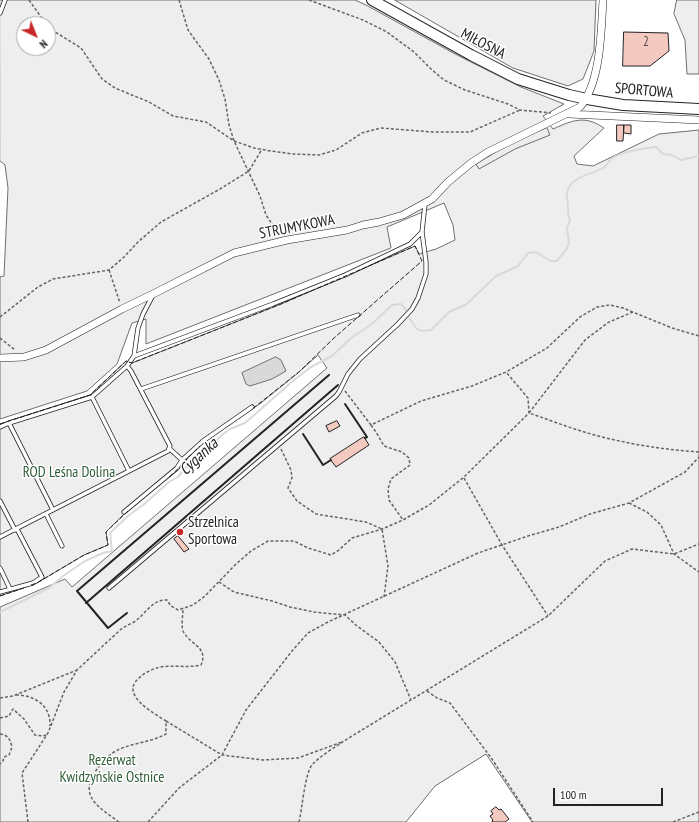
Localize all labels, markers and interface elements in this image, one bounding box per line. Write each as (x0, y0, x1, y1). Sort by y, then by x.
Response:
north arrow (16, 16, 56, 56)
street label: MIŁOSNA (457, 25, 509, 63)
house number: 2 (643, 34, 649, 50)
text: N (37, 37, 50, 51)
street label: SPORTOWA (614, 79, 674, 103)
street label: STRUMYKOWA (258, 211, 336, 243)
water label: Cyganka (176, 434, 222, 480)
park label: ROD Leśna Dolina (23, 464, 115, 482)
place label: Strzelnica Sportowa (188, 514, 239, 549)
marker: Strzelnica Sportowa (175, 527, 185, 537)
park label: Rezerwat Kwidzyńskie Ostnice (60, 752, 164, 787)
scale bar (555, 780, 665, 806)
text: 100 m (560, 787, 587, 802)

